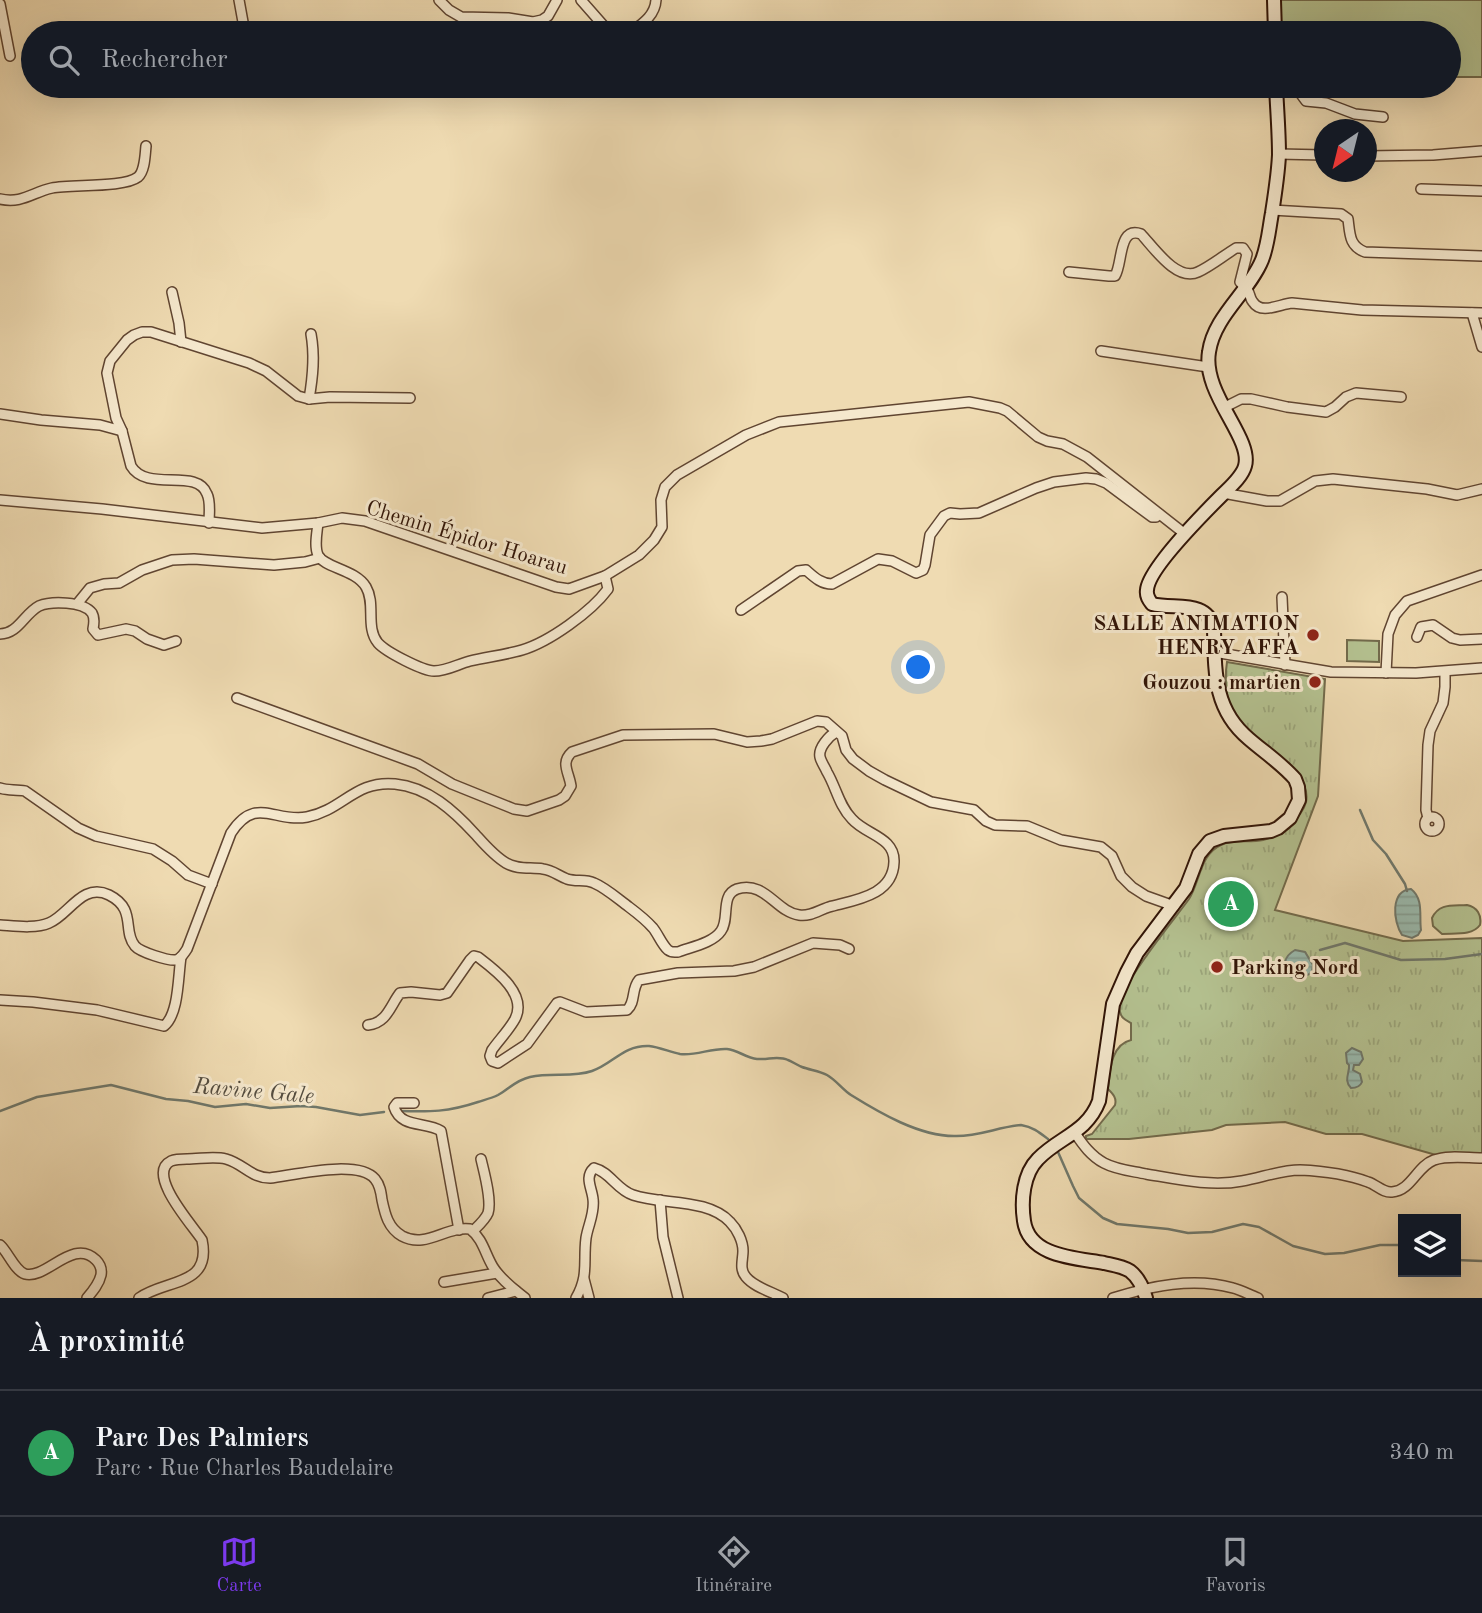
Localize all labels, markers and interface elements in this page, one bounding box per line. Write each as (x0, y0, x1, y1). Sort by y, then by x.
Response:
search box (21, 21, 1461, 98)
icon: search (45, 41, 83, 79)
text: Rechercher (101, 47, 228, 73)
north arrow (1314, 119, 1377, 182)
street label: Chemin Épidor Hoarau (363, 494, 571, 579)
place label: SALLE ANIMATION HENRY AFFA (1093, 614, 1299, 659)
marker: SALLE ANIMATION HENRY AFFA (1305, 627, 1321, 643)
your location (901, 650, 935, 684)
place label: Gouzou : martien (1142, 673, 1301, 694)
marker: Gouzou : martien (1307, 674, 1323, 690)
pin: A (1208, 878, 1254, 930)
place label: Parking Nord (1231, 958, 1359, 979)
marker: Parking Nord (1209, 959, 1225, 975)
water label: Ravine Gale (191, 1075, 315, 1108)
map controls (1398, 1214, 1461, 1277)
button: layers (1398, 1214, 1461, 1277)
text: À proximité (28, 1328, 185, 1358)
text: Parc Des Palmiers (95, 1426, 309, 1452)
text: A (42, 1441, 60, 1464)
text: 340 m (1389, 1441, 1454, 1464)
text: Parc · Rue Charles Baudelaire (95, 1457, 393, 1480)
tab: Carte (217, 1533, 262, 1598)
tab: Itinéraire (695, 1533, 772, 1598)
tab: Favoris (1205, 1533, 1265, 1598)

